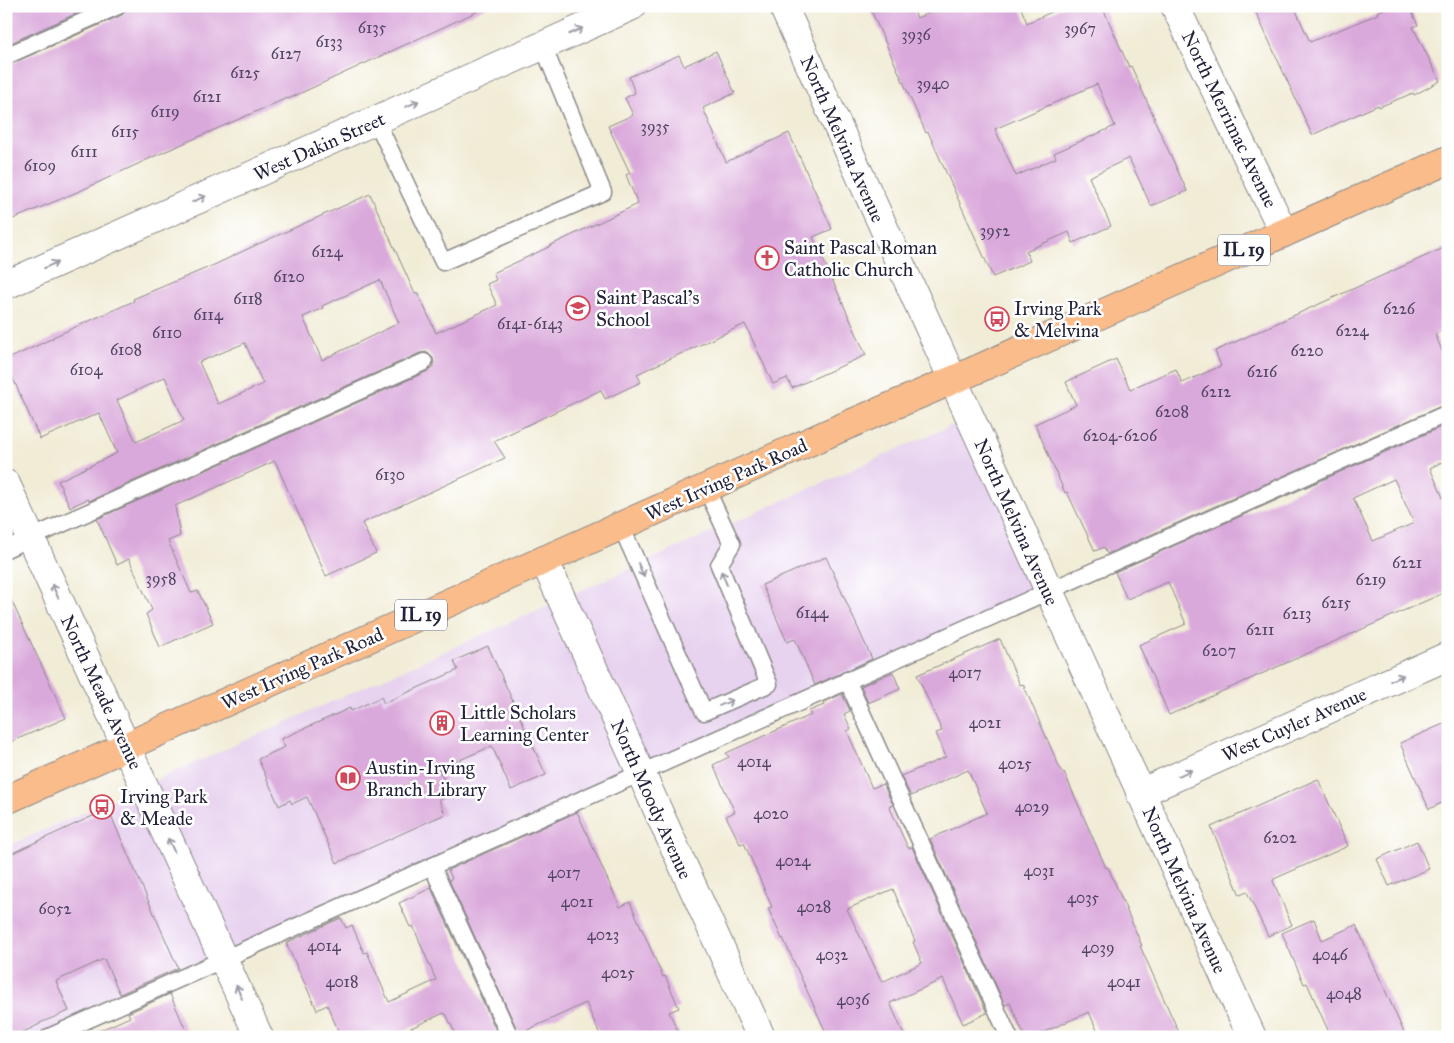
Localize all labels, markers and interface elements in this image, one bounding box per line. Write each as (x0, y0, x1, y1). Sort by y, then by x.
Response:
house number: 6135 (358, 18, 387, 37)
house number: 3967 (1064, 19, 1096, 38)
house number: 3936 (901, 25, 932, 44)
one-way arrow (568, 26, 583, 35)
street label: North Merrimac Avenue (1177, 27, 1282, 211)
house number: 6133 (315, 32, 343, 51)
house number: 6127 (271, 44, 301, 63)
street label: North Melvina Avenue (795, 52, 890, 226)
house number: 6125 (230, 63, 260, 82)
house number: 3940 (916, 74, 950, 93)
house number: 6121 (193, 87, 221, 106)
one-way arrow (404, 99, 419, 109)
house number: 6119 (150, 102, 180, 121)
street label: West Dakin Street (250, 107, 389, 186)
house number: 3935 (641, 117, 670, 136)
house number: 6115 (111, 122, 140, 141)
house number: 6111 (70, 142, 98, 161)
house number: 6109 (24, 156, 56, 175)
one-way arrow (191, 193, 206, 203)
house number: 3952 (980, 221, 1010, 240)
road number: IL 19 (1218, 234, 1270, 266)
place label: Saint Pascal Roman Catholic Church (784, 236, 937, 281)
house number: 6124 (311, 242, 344, 261)
church icon: Saint Pascal Roman Catholic Church (754, 245, 780, 271)
one-way arrow (43, 260, 58, 269)
house number: 6120 (273, 267, 305, 286)
place label: Saint Pascal's School (596, 286, 699, 331)
house number: 6118 (233, 289, 263, 308)
school or university icon: Saint Pascal's School (565, 295, 591, 321)
place label: Irving Park & Melvina (1014, 297, 1102, 342)
house number: 6226 (1383, 299, 1416, 318)
house number: 6114 (193, 305, 224, 324)
bus stop icon: Irving Park & Melvina (984, 306, 1010, 332)
house number: 6141-6143 (497, 314, 563, 333)
house number: 6224 (1336, 321, 1370, 340)
house number: 6110 (152, 323, 182, 342)
house number: 6108 (110, 340, 142, 359)
house number: 6220 (1290, 341, 1324, 360)
house number: 6104 (70, 360, 103, 379)
house number: 6216 (1247, 362, 1278, 381)
house number: 6212 (1201, 382, 1231, 401)
house number: 6208 (1155, 402, 1189, 421)
house number: 6204-6206 (1083, 426, 1158, 445)
street label: West Irving Park Road (642, 433, 812, 526)
street label: North Melvina Avenue (969, 435, 1064, 609)
house number: 6130 (375, 465, 405, 484)
house number: 6221 (1392, 553, 1422, 572)
one-way arrow (636, 562, 646, 577)
house number: 3958 (146, 569, 176, 588)
house number: 6219 (1356, 570, 1386, 589)
one-way arrow (719, 571, 729, 586)
one-way arrow (50, 584, 60, 599)
house number: 6215 (1321, 593, 1351, 612)
road number: IL 19 (395, 600, 447, 630)
house number: 6144 (796, 603, 829, 622)
house number: 6213 (1283, 604, 1311, 623)
street label: North Meade Avenue (56, 611, 147, 773)
house number: 6211 (1246, 620, 1274, 639)
street label: West Irving Park Road (218, 622, 388, 715)
house number: 6207 (1202, 641, 1236, 660)
house number: 4017 (949, 663, 981, 682)
one-way arrow (1389, 673, 1404, 683)
street label: West Cuyler Avenue (1218, 682, 1370, 767)
one-way arrow (718, 697, 733, 707)
place label: Little Scholars Learning Center (460, 701, 590, 747)
building icon: Little Scholars Learning Center (429, 710, 455, 736)
house number: 4021 (969, 713, 1001, 732)
street label: North Moody Avenue (606, 716, 697, 883)
house number: 4014 (737, 752, 772, 771)
house number: 4025 (998, 754, 1032, 773)
place label: Austin-Irving Branch Library (365, 756, 487, 801)
library icon: Austin-Irving Branch Library (335, 765, 361, 791)
one-way arrow (1177, 767, 1192, 777)
place label: Irving Park & Meade (120, 785, 208, 830)
bus stop icon: Irving Park & Meade (89, 794, 115, 820)
house number: 4029 (1015, 797, 1049, 816)
street label: North Melvina Avenue (1137, 803, 1232, 977)
house number: 4020 (753, 804, 789, 823)
house number: 6202 (1263, 828, 1297, 847)
one-way arrow (166, 837, 176, 852)
house number: 4024 (775, 851, 812, 870)
house number: 4031 (1024, 861, 1054, 880)
house number: 4017 (548, 863, 580, 882)
house number: 4035 (1067, 888, 1100, 907)
house number: 4021 (561, 892, 593, 911)
house number: 4028 (797, 897, 831, 916)
house number: 6052 (39, 899, 72, 918)
house number: 4023 (587, 925, 619, 944)
house number: 4014 (307, 936, 342, 955)
house number: 4039 (1081, 938, 1115, 957)
house number: 4032 (816, 945, 848, 964)
house number: 4046 (1312, 945, 1348, 964)
house number: 4025 (601, 963, 635, 982)
house number: 4018 (326, 972, 358, 991)
house number: 4041 (1107, 972, 1141, 991)
house number: 4048 (1326, 984, 1362, 1003)
one-way arrow (233, 985, 243, 1000)
house number: 4036 (837, 990, 870, 1009)

